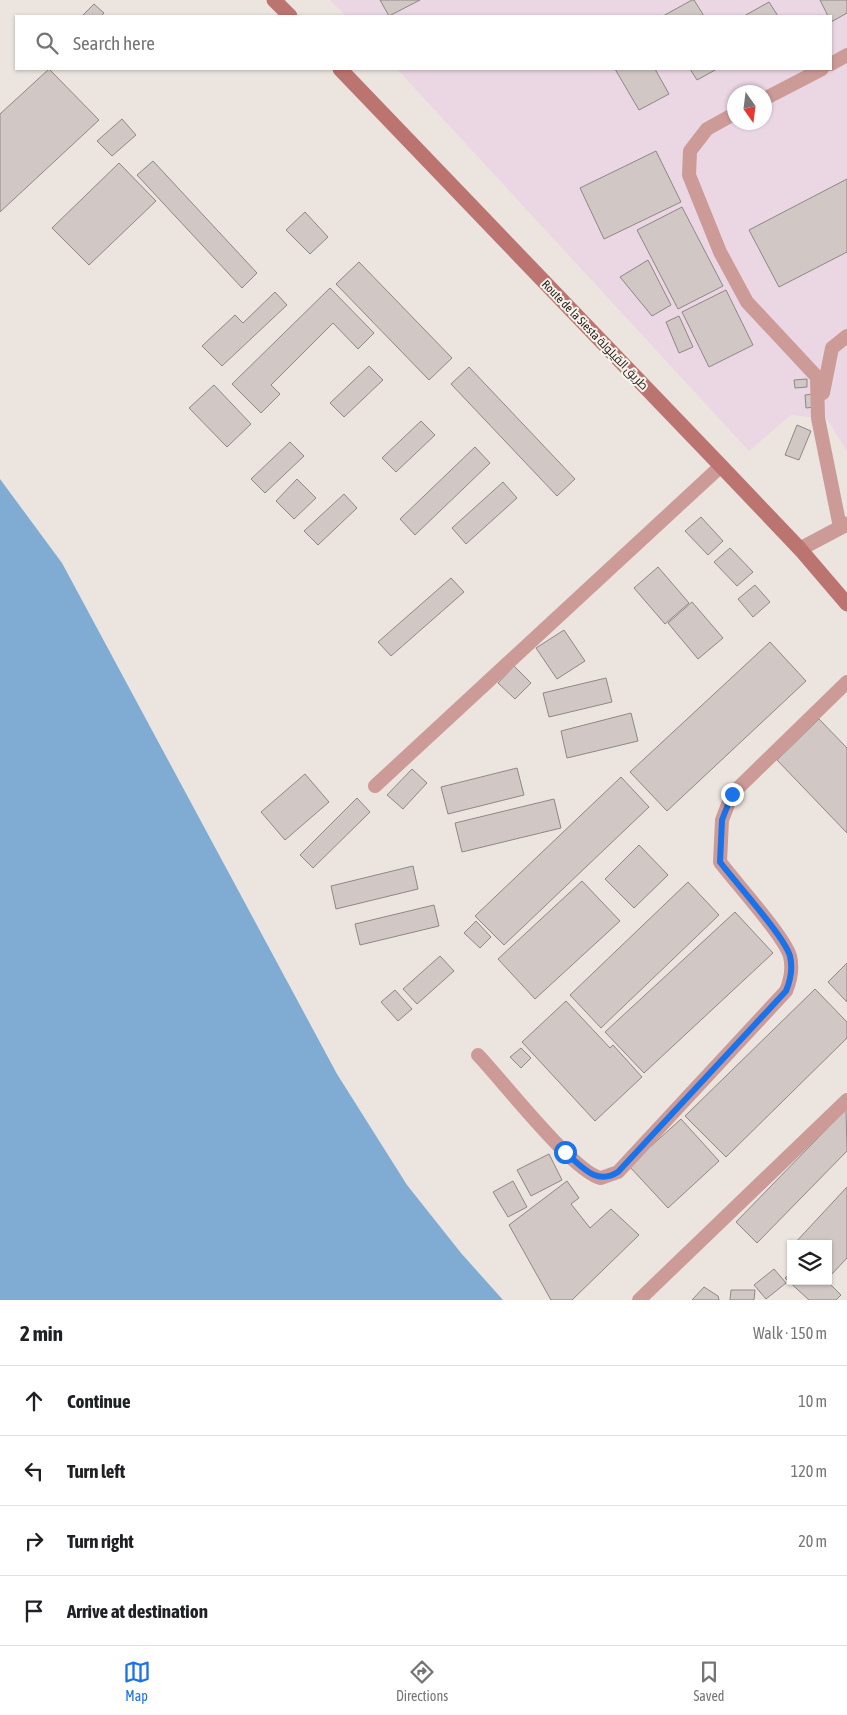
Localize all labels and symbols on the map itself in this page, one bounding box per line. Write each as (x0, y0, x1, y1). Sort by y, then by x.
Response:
north arrow (727, 85, 772, 130)
street label: Route de la Siesta طريق القيلولة (539, 277, 651, 393)
route end (721, 783, 744, 806)
route start (554, 1141, 577, 1164)

